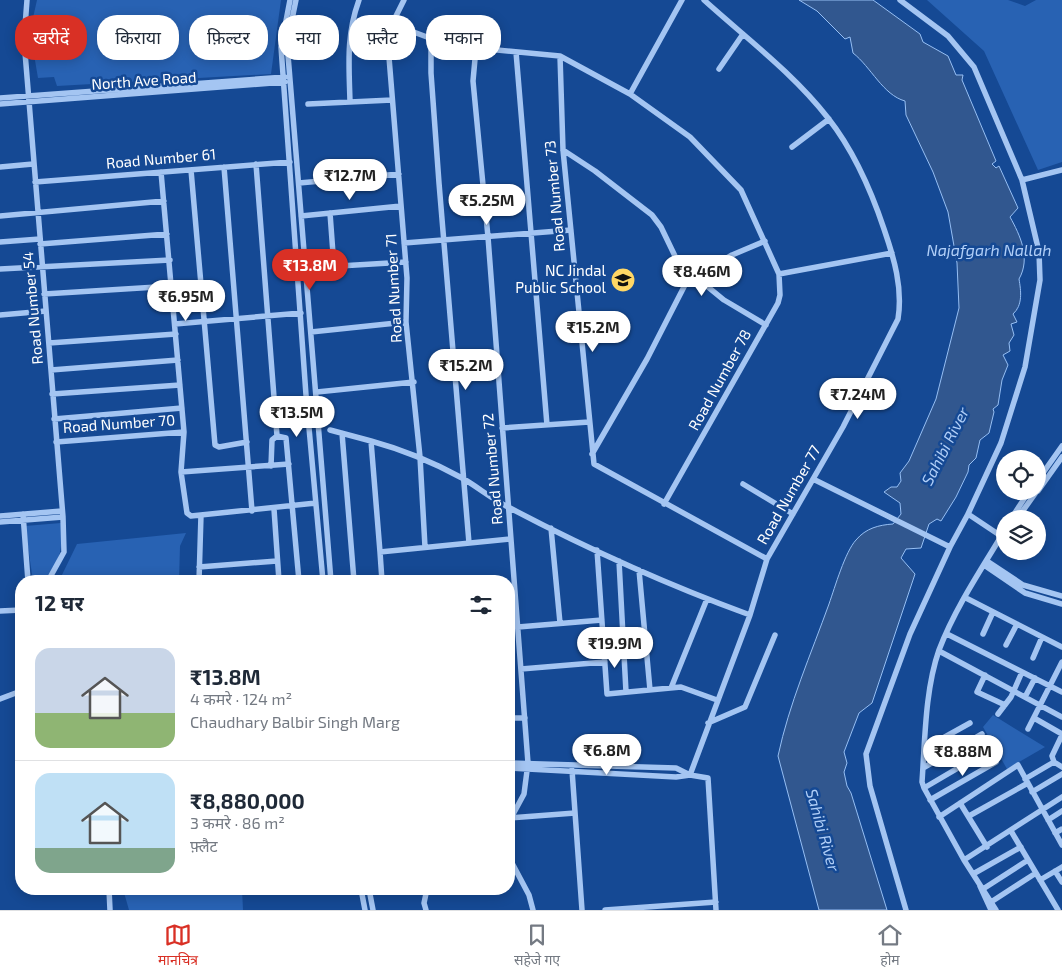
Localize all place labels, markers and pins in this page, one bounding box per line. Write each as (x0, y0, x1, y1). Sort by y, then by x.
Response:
pin: ₹12.7M (309, 158, 391, 201)
pin: ₹5.25M (446, 184, 528, 226)
pin: ₹13.8M (269, 248, 351, 291)
pin: ₹8.46M (661, 254, 743, 297)
place label: NC Jindal Public School (515, 261, 607, 296)
school or university icon: NC Jindal Public School (610, 267, 636, 293)
pin: ₹6.95M (145, 280, 227, 322)
pin: ₹15.2M (552, 310, 634, 353)
pin: ₹15.2M (425, 348, 507, 391)
pin: ₹7.24M (817, 378, 899, 420)
pin: ₹13.5M (256, 396, 338, 438)
pin: ₹19.9M (574, 626, 656, 669)
pin: ₹6.8M (572, 734, 642, 776)
pin: ₹8.88M (922, 734, 1004, 777)

